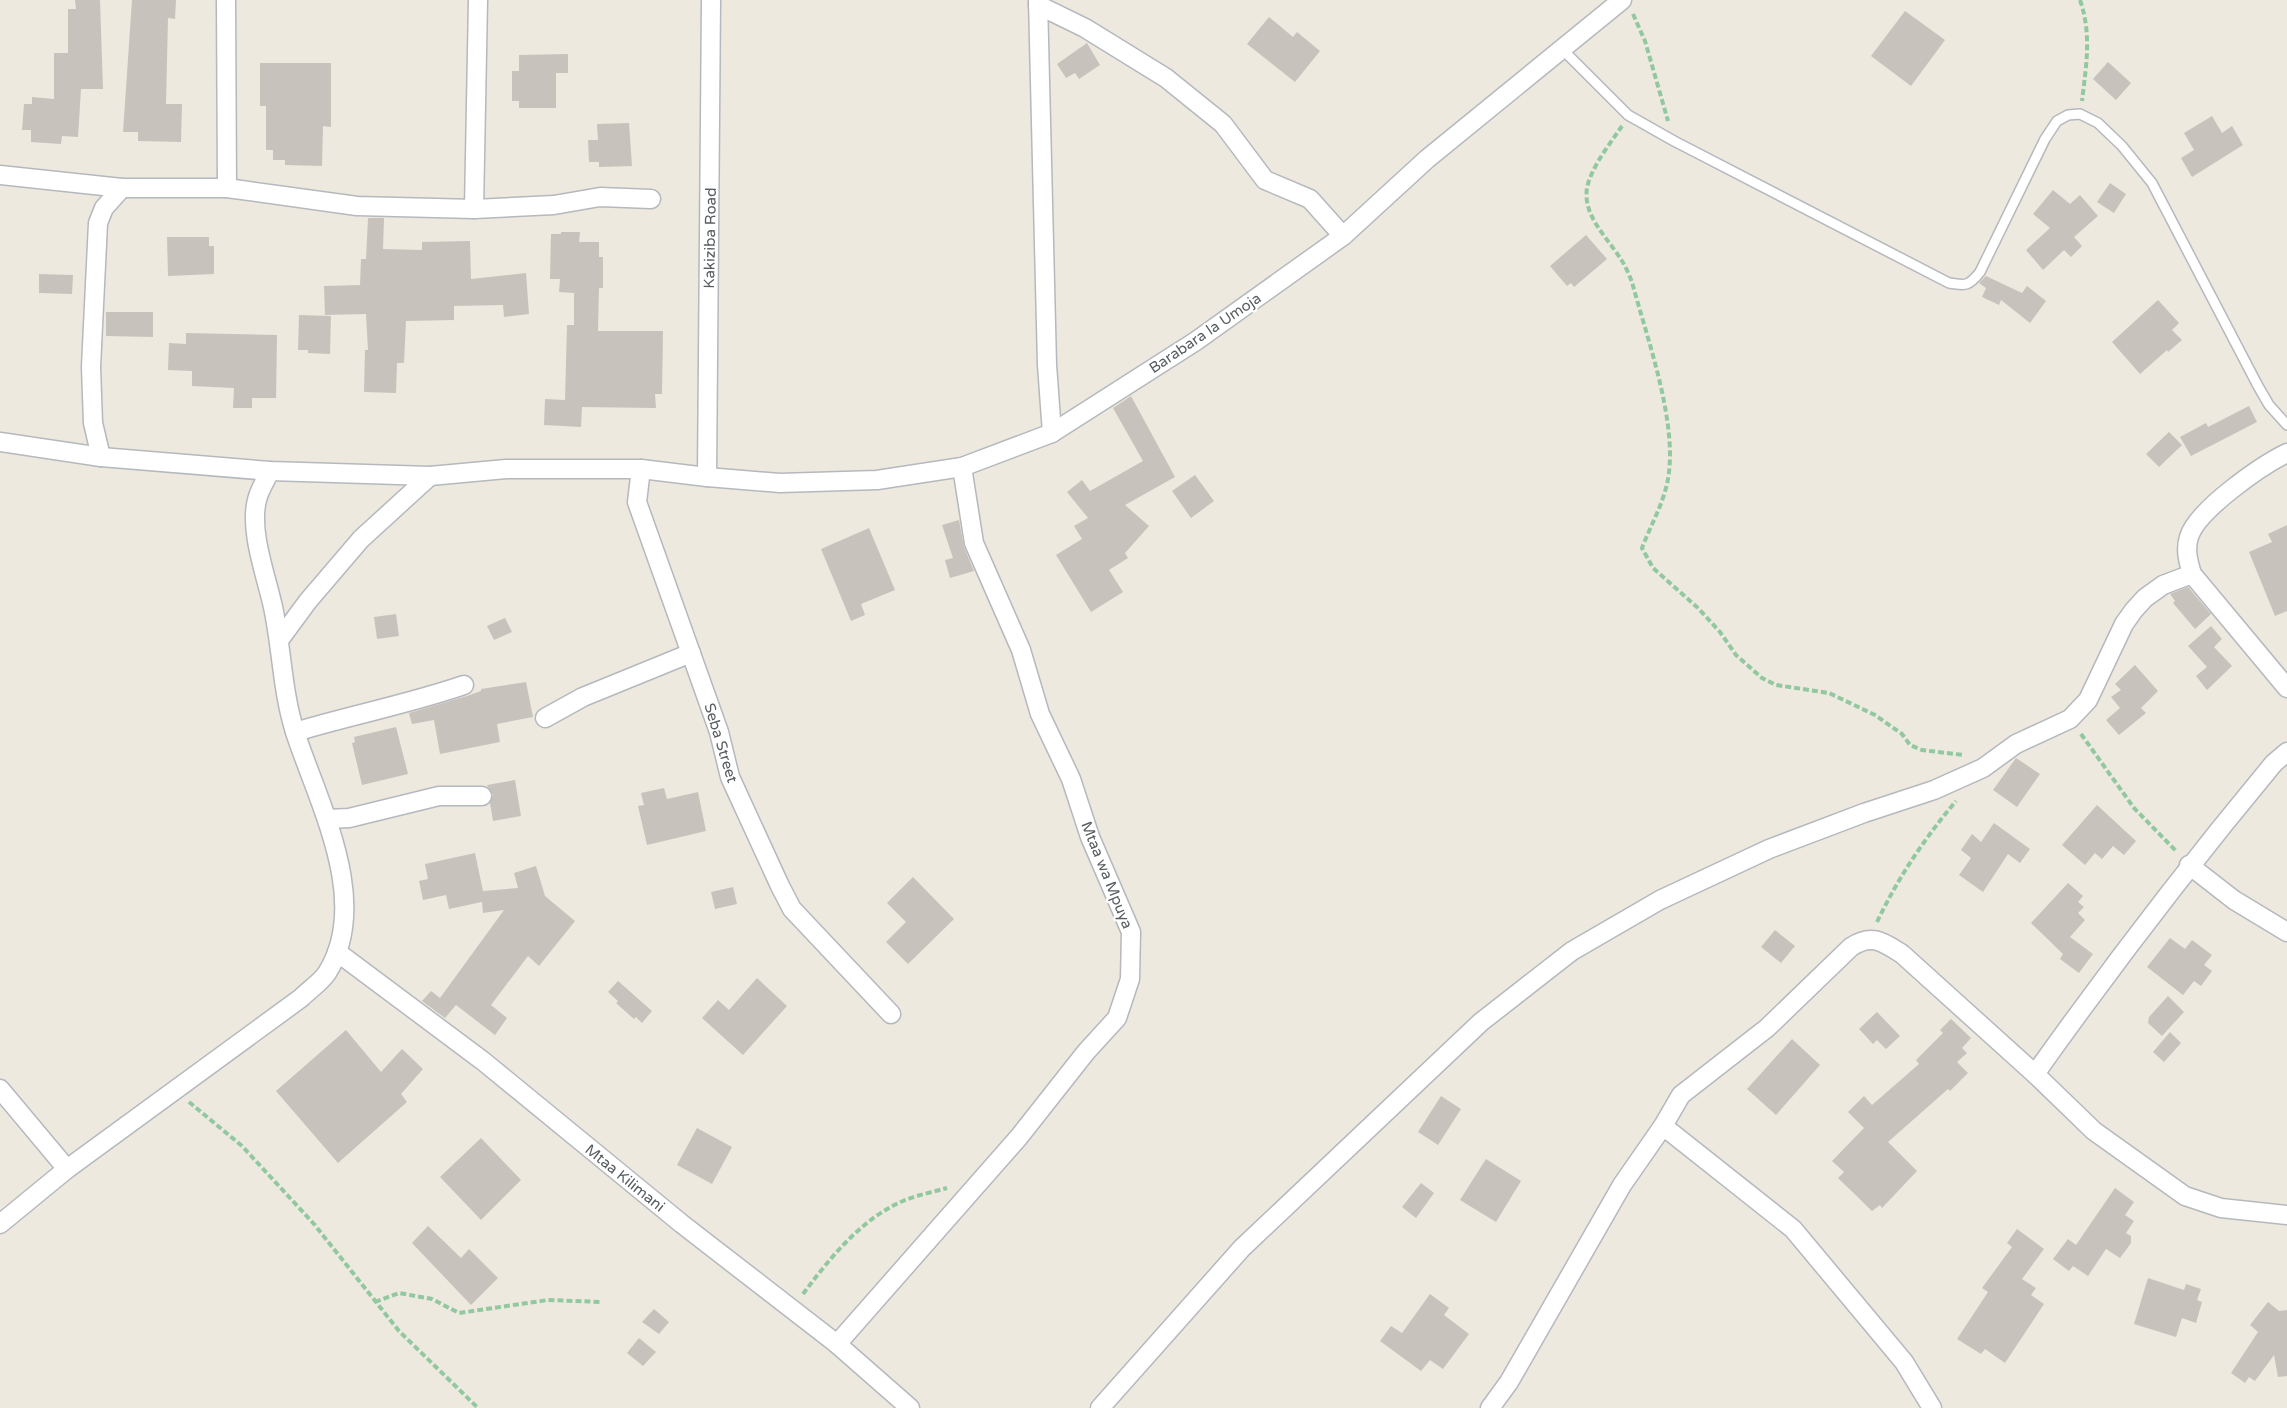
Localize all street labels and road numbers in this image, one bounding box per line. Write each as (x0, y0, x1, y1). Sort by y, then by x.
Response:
street label: Kakiziba Road (700, 187, 720, 289)
street label: Barabara la Umoja (1146, 289, 1264, 377)
street label: Seba Street (700, 701, 742, 785)
street label: Mtaa wa Mpuya (1077, 819, 1137, 931)
street label: Mtaa Kilimani (582, 1140, 668, 1216)

